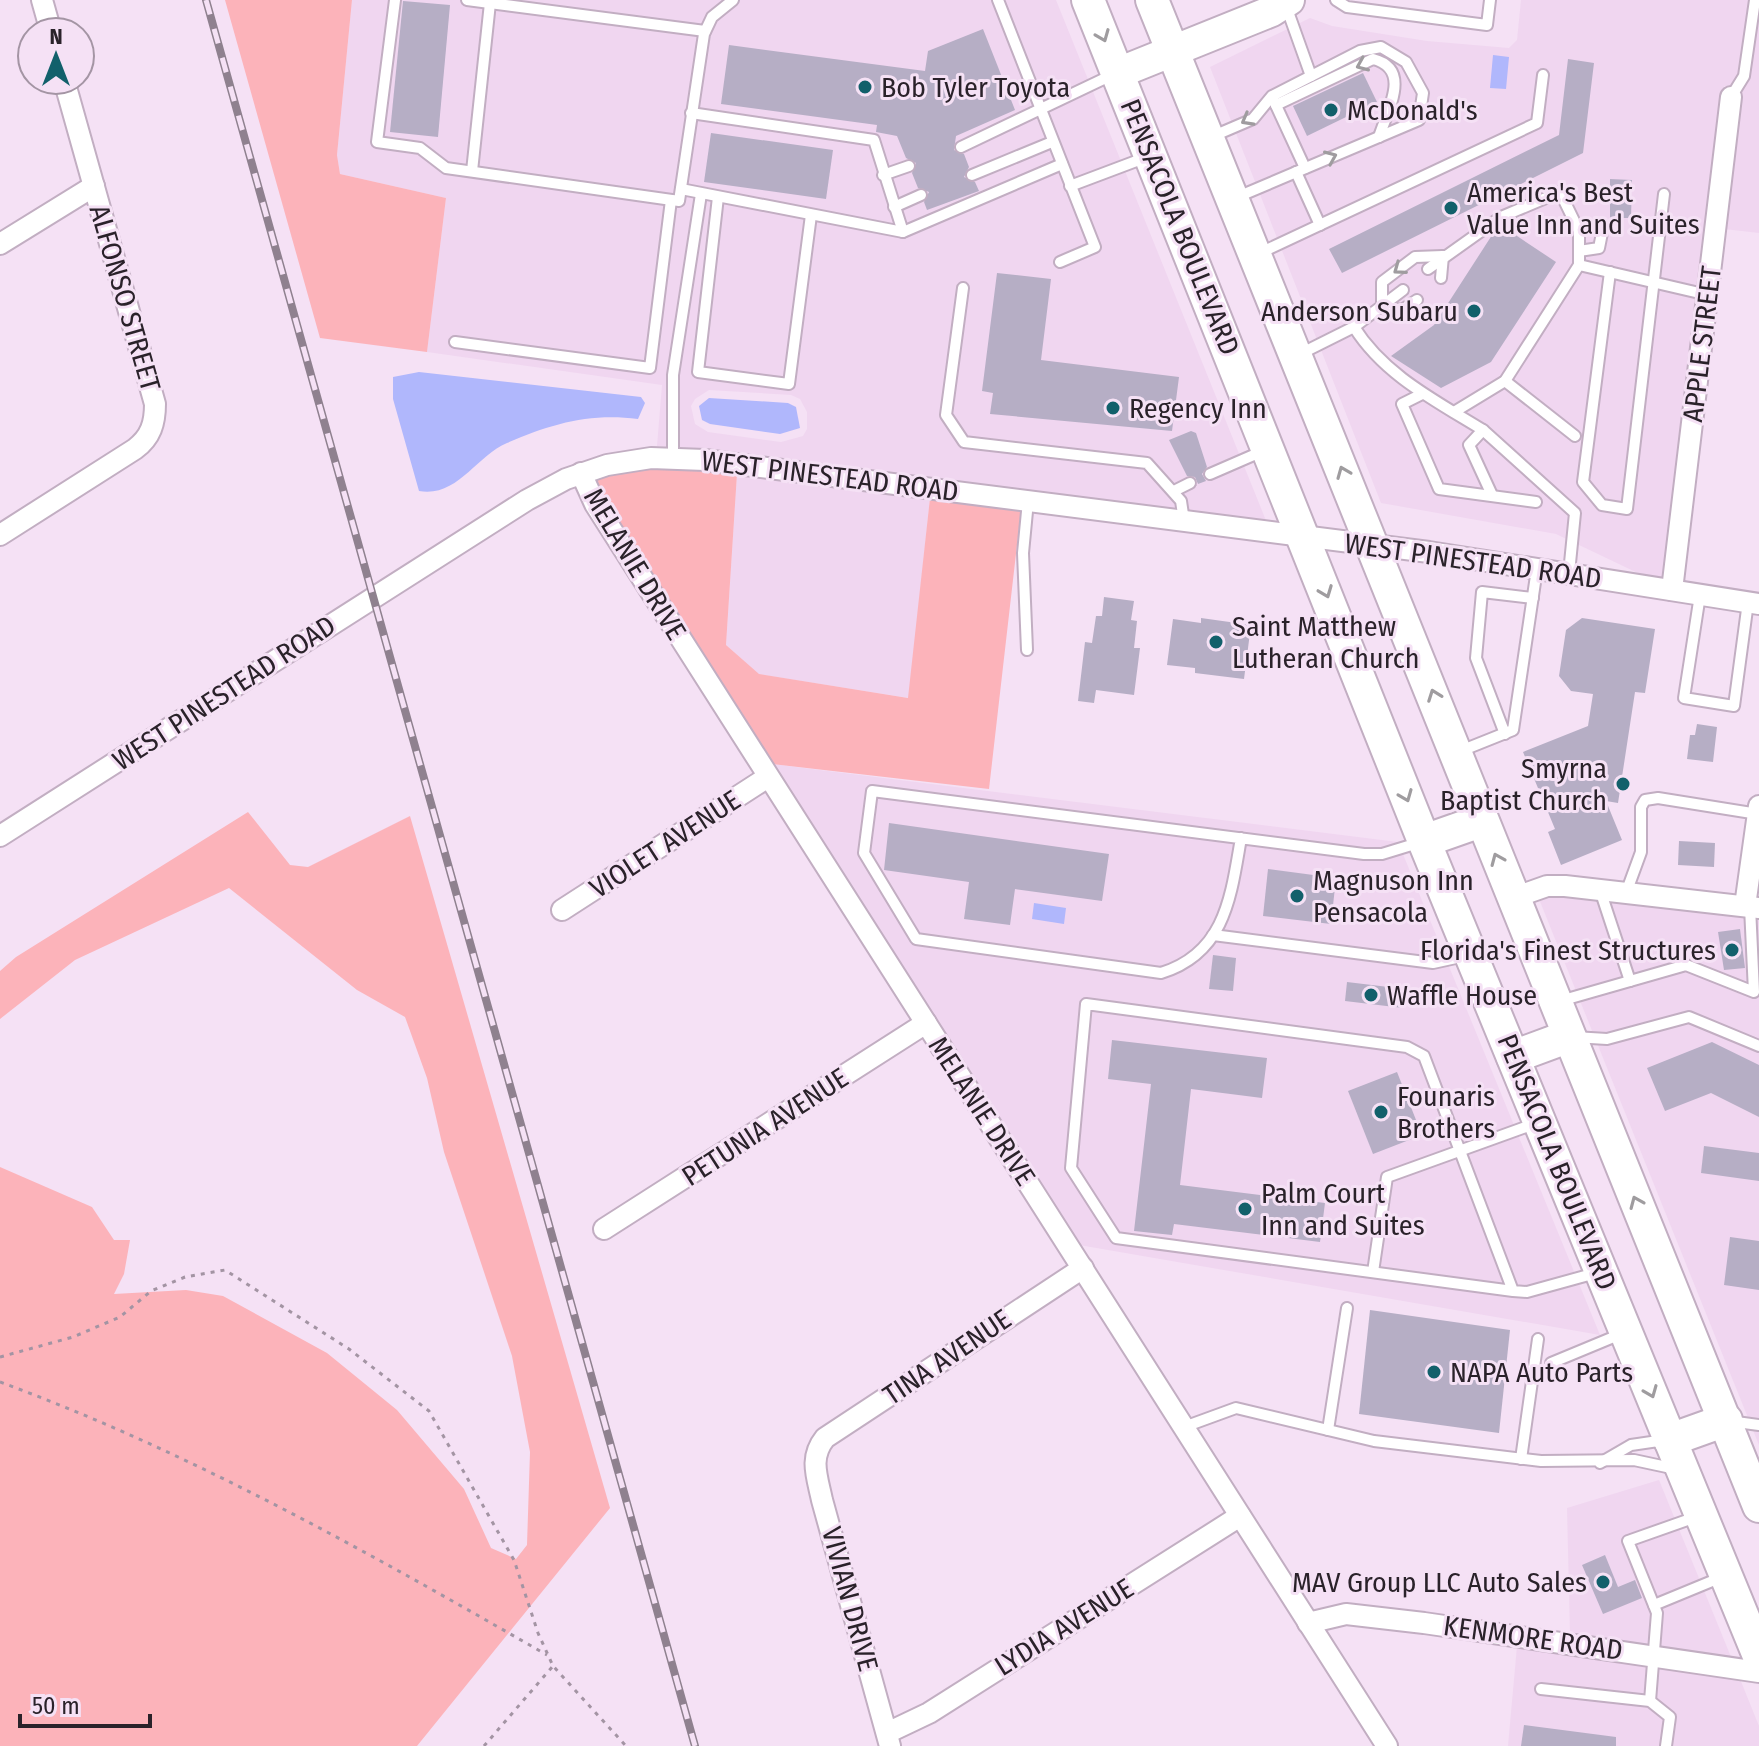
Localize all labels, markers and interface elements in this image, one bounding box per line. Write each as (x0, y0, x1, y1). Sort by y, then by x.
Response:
north arrow (16, 16, 96, 96)
text: N (49, 23, 63, 50)
one-way arrow (1093, 28, 1110, 42)
one-way arrow (1356, 56, 1370, 72)
place label: Bob Tyler Toyota (881, 71, 1070, 104)
marker: Bob Tyler Toyota (856, 78, 874, 96)
street label: PENSACOLA BOULEVARD (1114, 94, 1246, 360)
place label: McDonald's (1347, 94, 1478, 127)
marker: McDonald's (1322, 101, 1340, 119)
one-way arrow (1241, 110, 1256, 126)
one-way arrow (1323, 151, 1337, 167)
place label: America's Best Value Inn and Suites (1467, 176, 1700, 241)
marker: America's Best Value Inn and Suites (1442, 199, 1460, 217)
street label: ALFONSO STREET (83, 201, 167, 395)
one-way arrow (1394, 259, 1408, 274)
street label: APPLE STREET (1676, 264, 1728, 424)
place label: Anderson Subaru (1261, 295, 1458, 328)
marker: Anderson Subaru (1465, 302, 1483, 320)
place label: Regency Inn (1129, 392, 1267, 425)
marker: Regency Inn (1104, 399, 1122, 417)
street label: WEST PINESTEAD ROAD (700, 444, 960, 508)
one-way arrow (1336, 466, 1353, 480)
street label: MELANIE DRIVE (577, 482, 693, 646)
street label: WEST PINESTEAD ROAD (1343, 527, 1603, 595)
one-way arrow (1316, 584, 1333, 598)
street label: WEST PINESTEAD ROAD (107, 609, 341, 777)
place label: Saint Matthew Lutheran Church (1232, 610, 1419, 675)
marker: Saint Matthew Lutheran Church (1207, 633, 1225, 651)
one-way arrow (1427, 689, 1444, 703)
place label: Smyrna Baptist Church (1440, 752, 1607, 817)
marker: Smyrna Baptist Church (1614, 775, 1632, 793)
street label: VIOLET AVENUE (584, 783, 746, 905)
one-way arrow (1397, 788, 1413, 802)
one-way arrow (1490, 853, 1506, 867)
place label: Magnuson Inn Pensacola (1313, 864, 1474, 929)
marker: Magnuson Inn Pensacola (1288, 887, 1306, 905)
place label: Florida's Finest Structures (1420, 934, 1716, 967)
marker: Florida's Finest Structures (1723, 941, 1741, 959)
place label: Waffle House (1387, 979, 1537, 1012)
marker: Waffle House (1362, 986, 1380, 1004)
street label: PENSACOLA BOULEVARD (1491, 1029, 1623, 1295)
street label: MELANIE DRIVE (922, 1031, 1042, 1191)
street label: PETUNIA AVENUE (676, 1061, 854, 1193)
place label: Founaris Brothers (1397, 1080, 1495, 1145)
marker: Founaris Brothers (1372, 1103, 1390, 1121)
place label: Palm Court Inn and Suites (1261, 1177, 1425, 1242)
one-way arrow (1629, 1196, 1645, 1210)
marker: Palm Court Inn and Suites (1236, 1200, 1254, 1218)
street label: TINA AVENUE (877, 1302, 1017, 1412)
place label: NAPA Auto Parts (1450, 1356, 1633, 1389)
marker: NAPA Auto Parts (1425, 1363, 1443, 1381)
one-way arrow (1641, 1384, 1658, 1398)
street label: VIVIAN DRIVE (815, 1523, 885, 1675)
place label: MAV Group LLC Auto Sales (1292, 1566, 1587, 1599)
street label: LYDIA AVENUE (989, 1571, 1139, 1683)
marker: MAV Group LLC Auto Sales (1594, 1573, 1612, 1591)
street label: KENMORE ROAD (1441, 1609, 1625, 1667)
scale bar (20, 1678, 150, 1728)
text: 50 m (32, 1692, 80, 1720)

